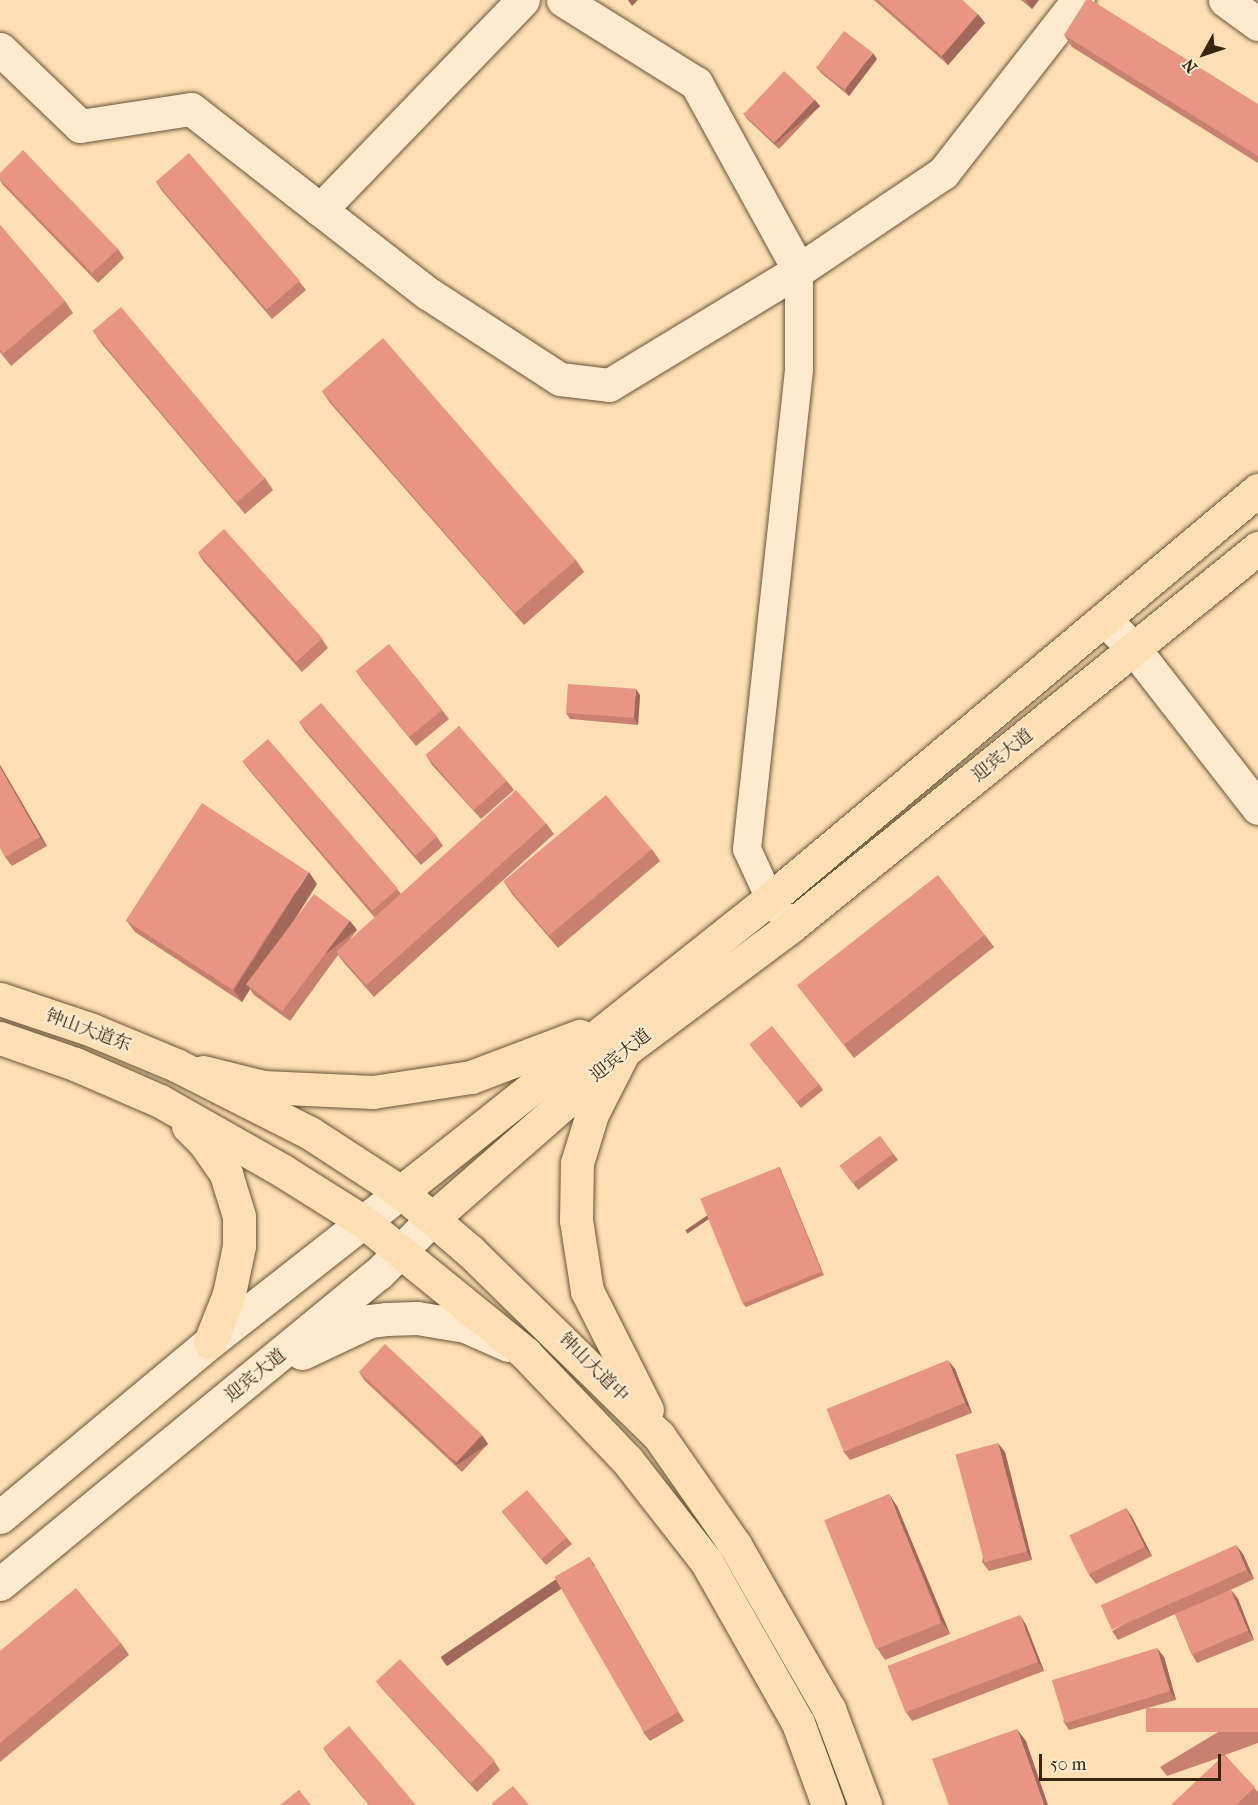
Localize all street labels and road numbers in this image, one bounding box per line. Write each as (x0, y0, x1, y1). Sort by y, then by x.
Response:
street label: 迎宾大道 (968, 725, 1038, 787)
street label: 钟山大道东 (42, 1005, 134, 1057)
street label: 迎宾大道 (586, 1025, 656, 1087)
street label: 钟山大道中 (554, 1329, 632, 1407)
street label: 迎宾大道 (221, 1345, 291, 1407)

